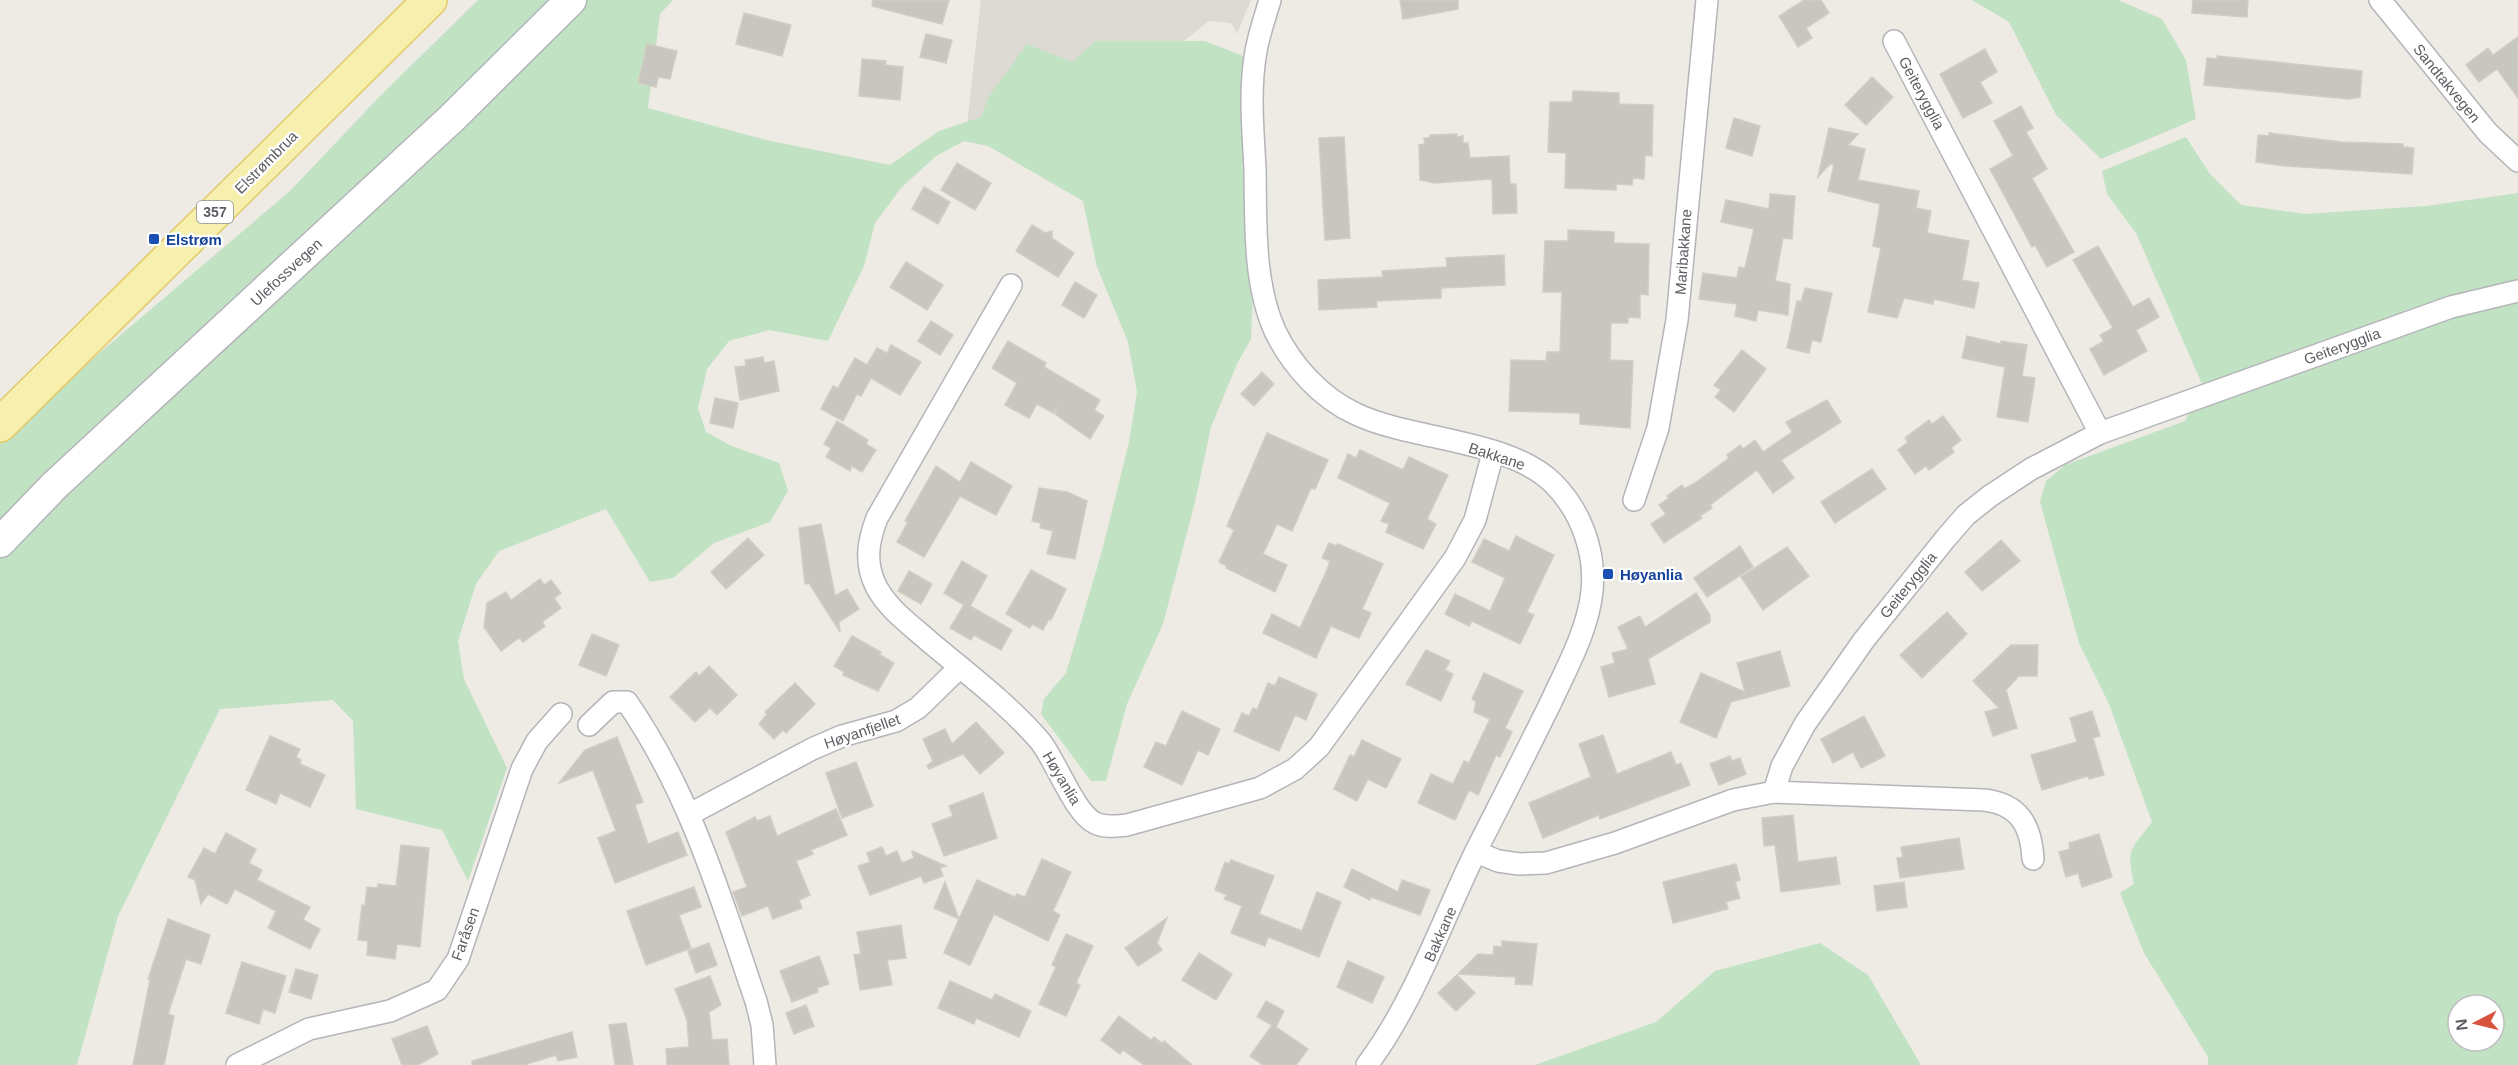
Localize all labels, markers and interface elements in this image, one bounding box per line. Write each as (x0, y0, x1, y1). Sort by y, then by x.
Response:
street label: Sandtakvegen (2410, 40, 2484, 126)
street label: Geiterygglia (1896, 54, 1949, 133)
street label: Elstrømbrua (231, 127, 301, 197)
road number: 357 (197, 201, 233, 223)
street label: Maribakkane (1672, 209, 1694, 295)
place label: Elstrøm (166, 231, 222, 248)
marker: Elstrøm (147, 232, 161, 246)
street label: Ulefossvegen (247, 235, 325, 309)
street label: Geiterygglia (2301, 324, 2383, 368)
street label: Bakkane (1467, 439, 1527, 473)
street label: Geiterygglia (1876, 548, 1940, 621)
place label: Høyanlia (1620, 566, 1683, 583)
marker: Høyanlia (1601, 567, 1615, 581)
street label: Høyanfjellet (822, 710, 903, 752)
street label: Høyanlia (1039, 748, 1085, 808)
street label: Bakkane (1420, 904, 1460, 964)
street label: Faråsen (448, 905, 482, 963)
north arrow (2446, 993, 2506, 1053)
text: N (2452, 1018, 2471, 1032)

